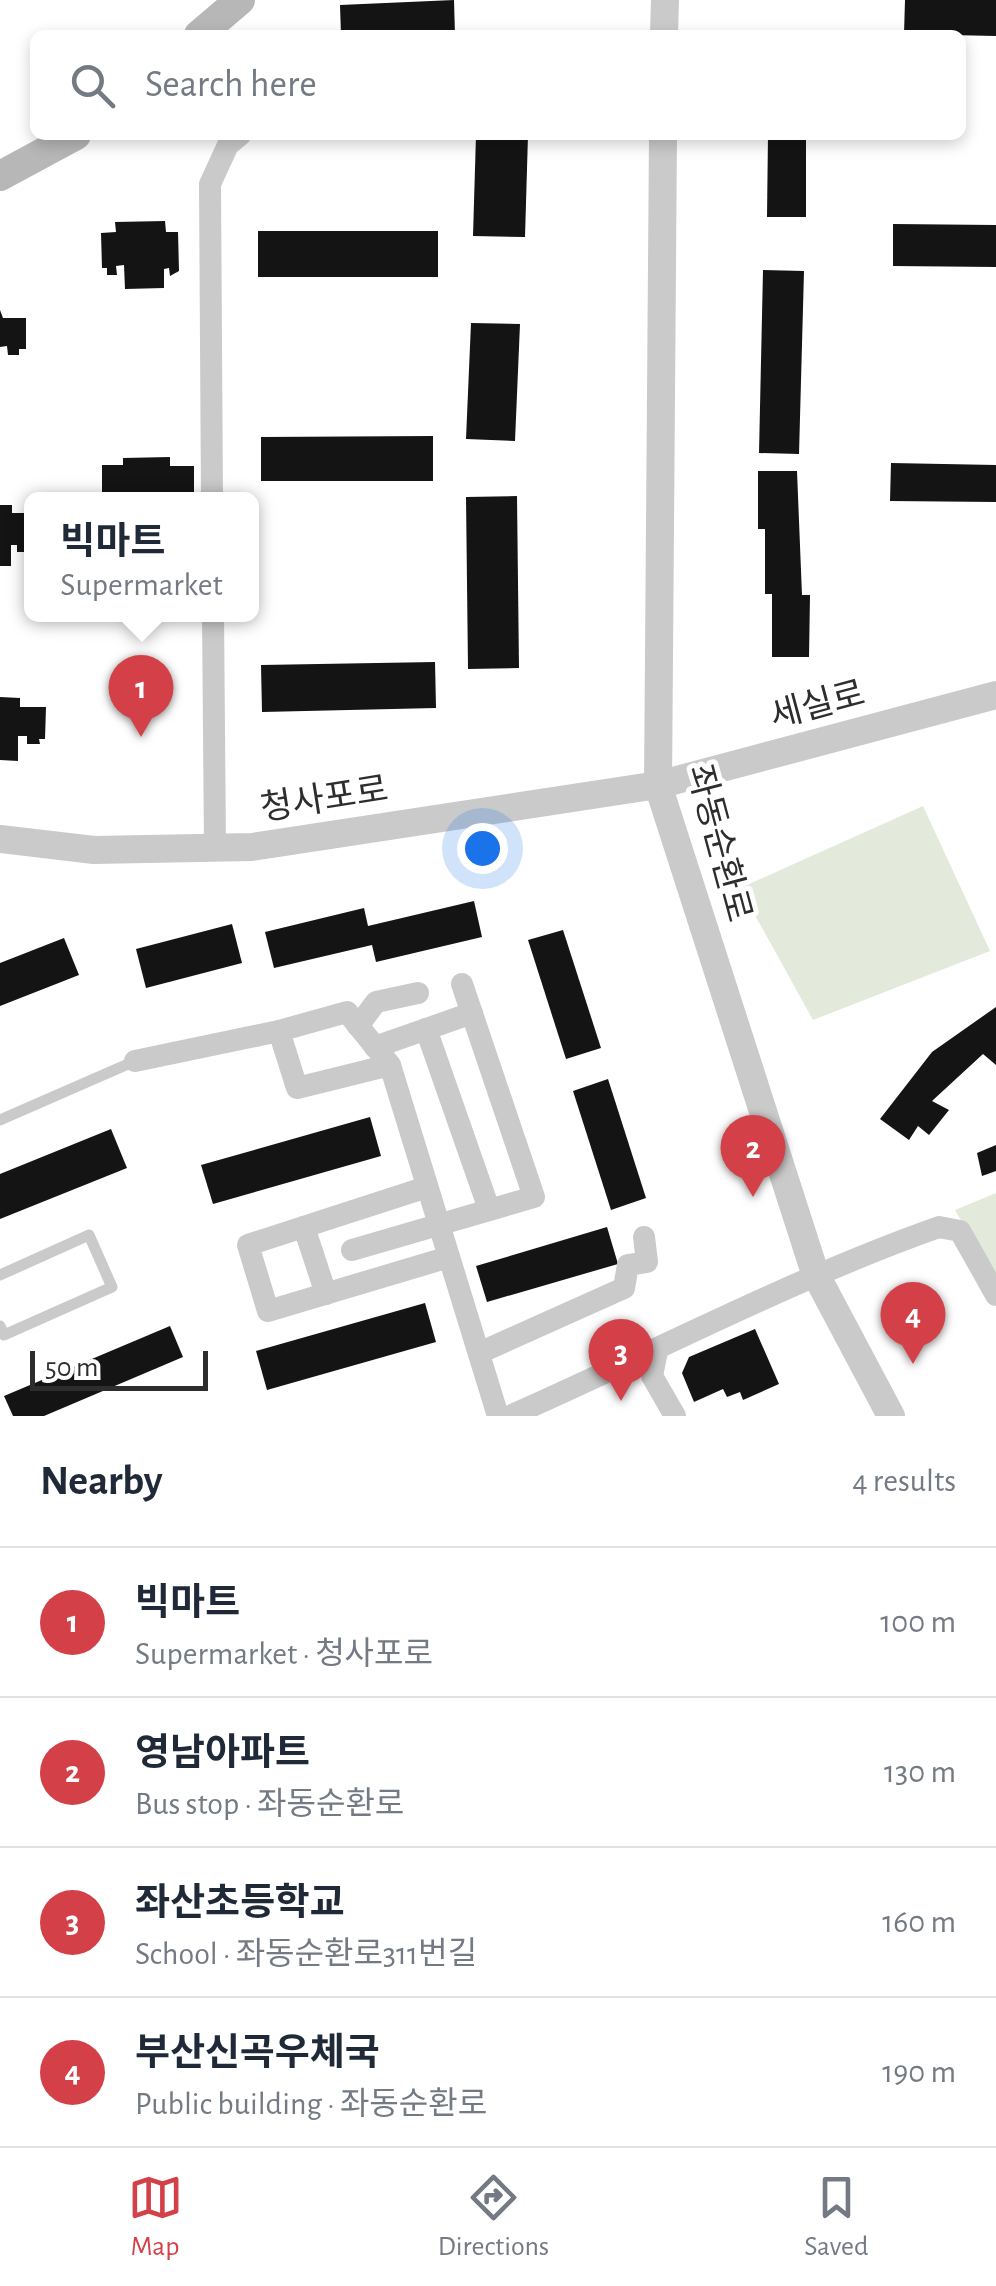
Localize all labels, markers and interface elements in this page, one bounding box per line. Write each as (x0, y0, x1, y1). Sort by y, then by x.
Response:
search box (30, 30, 966, 140)
icon: search (65, 58, 120, 113)
text: Search here (145, 66, 317, 104)
popup (24, 492, 259, 622)
text: 빅마트 (60, 524, 165, 562)
text: Supermarket (60, 569, 223, 601)
pin: 1 (108, 654, 174, 737)
street label: 세실로 (766, 675, 869, 735)
street label: 좌동순환로 (681, 761, 758, 926)
street label: 청사포로 (258, 770, 391, 827)
your location (457, 823, 508, 874)
pin: 2 (720, 1114, 786, 1197)
pin: 4 (880, 1282, 946, 1364)
pin: 3 (588, 1318, 654, 1401)
scale bar (30, 1346, 208, 1390)
text: 50 m (45, 1354, 99, 1382)
text: Nearby (40, 1460, 163, 1502)
text: 4 results (852, 1465, 956, 1497)
text: 빅마트 (135, 1585, 240, 1623)
text: 1 (67, 1606, 78, 1638)
text: 100 m (880, 1606, 956, 1638)
text: Supermarket · 청사포로 (135, 1638, 433, 1670)
text: 영남아파트 (135, 1735, 310, 1773)
text: 2 (65, 1756, 80, 1788)
text: 130 m (884, 1756, 956, 1788)
text: Bus stop · 좌동순환로 (135, 1788, 404, 1820)
text: 좌산초등학교 (135, 1885, 345, 1923)
text: 3 (66, 1906, 79, 1938)
text: 160 m (882, 1906, 956, 1938)
text: School · 좌동순환로311번길 (135, 1938, 477, 1970)
text: 부산신곡우체국 (135, 2035, 380, 2073)
text: 4 (64, 2056, 81, 2088)
text: 190 m (882, 2056, 956, 2088)
text: Public building · 좌동순환로 (135, 2088, 487, 2120)
tab: Map (128, 2170, 183, 2264)
tab: Directions (438, 2170, 549, 2264)
tab: Saved (804, 2170, 868, 2264)

